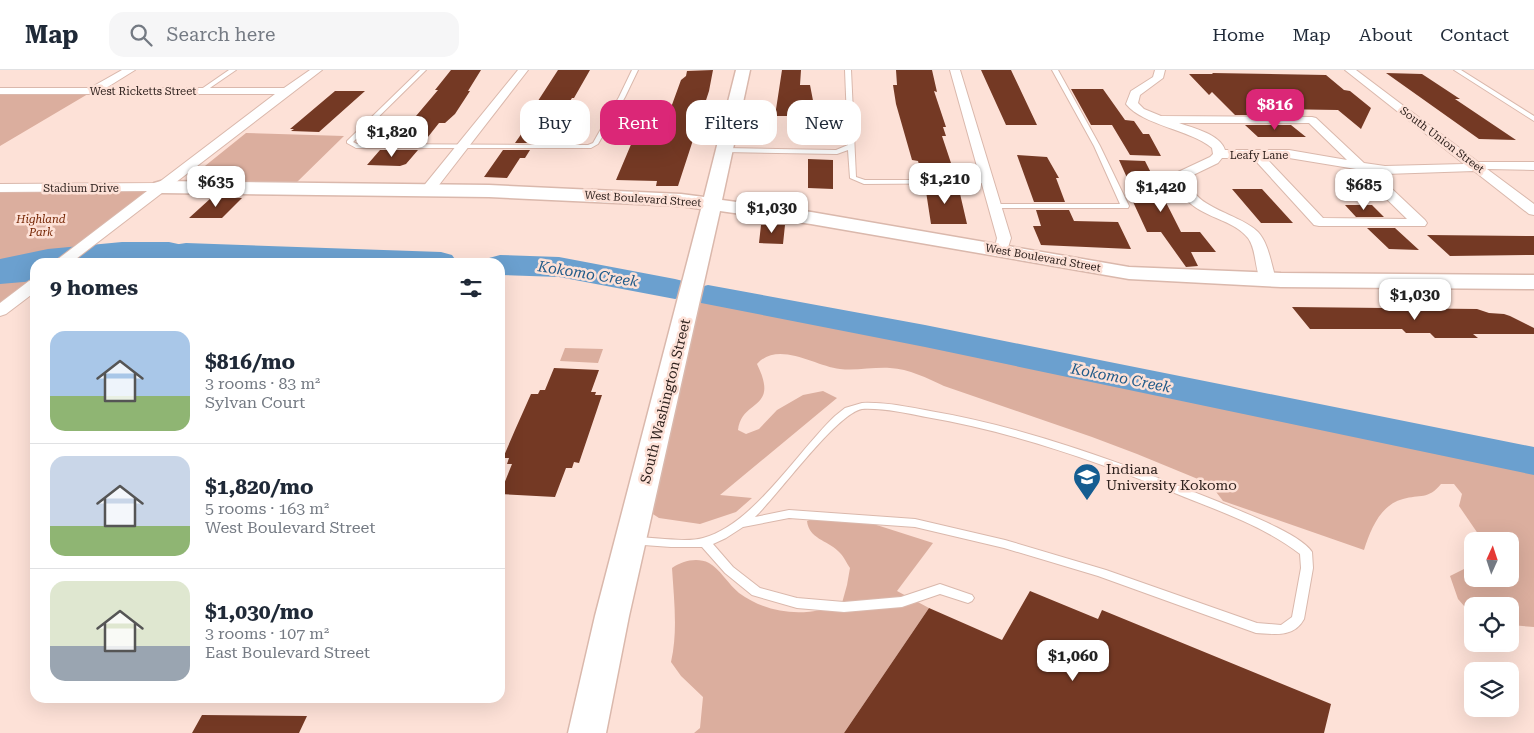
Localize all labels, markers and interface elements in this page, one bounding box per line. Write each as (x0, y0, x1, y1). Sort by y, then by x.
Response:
search box (109, 12, 459, 57)
text: Map (25, 21, 79, 49)
icon: search (127, 21, 155, 49)
text: Search here (167, 23, 275, 46)
text: Home (1212, 24, 1264, 45)
text: Map (1292, 24, 1331, 45)
text: About (1359, 24, 1412, 45)
text: Contact (1440, 24, 1509, 45)
street label: West Ricketts Street (90, 85, 196, 98)
pin: $816 (1245, 88, 1305, 131)
text: $816 (1257, 95, 1293, 114)
chip: Buy (520, 100, 590, 145)
chip: Rent (600, 100, 676, 145)
chip: Filters (686, 100, 777, 145)
chip: New (787, 100, 861, 145)
street label: South Union Street (1397, 104, 1487, 176)
pin: $1,820 (351, 116, 433, 158)
text: $1,820 (367, 122, 417, 141)
street label: Leafy Lane (1230, 149, 1288, 162)
pin: $1,210 (904, 162, 986, 205)
pin: $635 (186, 166, 246, 208)
pin: $685 (1334, 168, 1394, 211)
text: $1,210 (920, 169, 970, 188)
pin: $1,420 (1120, 170, 1202, 213)
text: $635 (198, 172, 234, 191)
text: $685 (1346, 175, 1382, 194)
text: $1,420 (1136, 177, 1186, 196)
street label: Stadium Drive (43, 182, 119, 195)
street label: West Boulevard Street (584, 188, 702, 210)
pin: $1,030 (731, 191, 813, 234)
text: $1,030 (747, 198, 797, 217)
park label: Highland Park (15, 213, 66, 239)
street label: West Boulevard Street (984, 241, 1102, 275)
water label: Kokomo Creek (536, 257, 640, 291)
icon: filters (457, 274, 485, 302)
text: 9 homes (50, 276, 138, 300)
pin: $1,030 (1374, 278, 1456, 321)
text: $1,030 (1390, 285, 1440, 304)
street label: South Washington Street (637, 317, 693, 485)
text: $816/mo (205, 350, 295, 374)
icon: home (90, 351, 150, 411)
water label: Kokomo Creek (1069, 359, 1173, 397)
text: 3 rooms · 83 m² (205, 374, 320, 393)
text: Sylvan Court (205, 393, 305, 412)
place label: Indiana University Kokomo (1106, 461, 1237, 493)
school or university icon: Indiana University Kokomo (1072, 462, 1102, 501)
text: $1,820/mo (205, 475, 314, 499)
icon: home (90, 476, 150, 536)
text: 5 rooms · 163 m² (205, 499, 329, 518)
text: West Boulevard Street (205, 518, 375, 537)
north arrow (1464, 532, 1519, 588)
map controls (1464, 532, 1519, 717)
button: locate (1464, 597, 1519, 652)
text: $1,030/mo (205, 600, 314, 624)
icon: home (90, 601, 150, 661)
text: 3 rooms · 107 m² (205, 624, 329, 643)
pin: $1,060 (1032, 640, 1114, 682)
text: East Boulevard Street (205, 643, 370, 662)
text: $1,060 (1048, 646, 1098, 665)
button: layers (1464, 662, 1519, 717)

